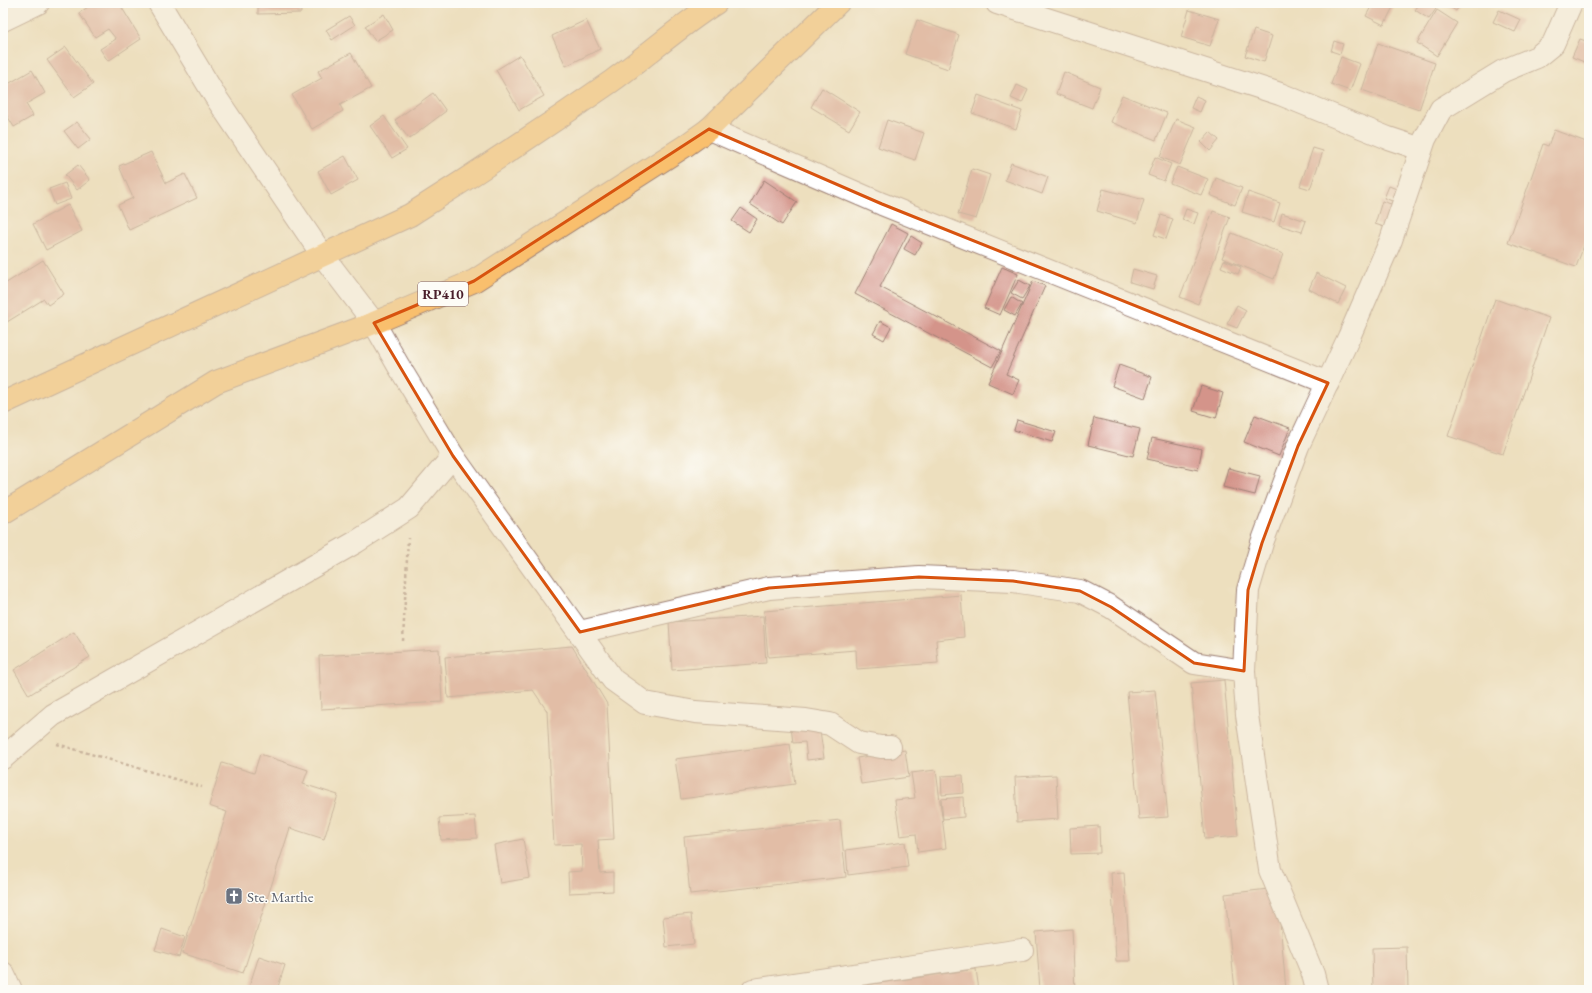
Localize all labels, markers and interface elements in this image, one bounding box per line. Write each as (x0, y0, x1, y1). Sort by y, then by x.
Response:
road number: RP410 (418, 282, 468, 306)
church icon: Ste. Marthe (224, 886, 244, 906)
place label: Ste. Marthe (247, 887, 314, 906)

